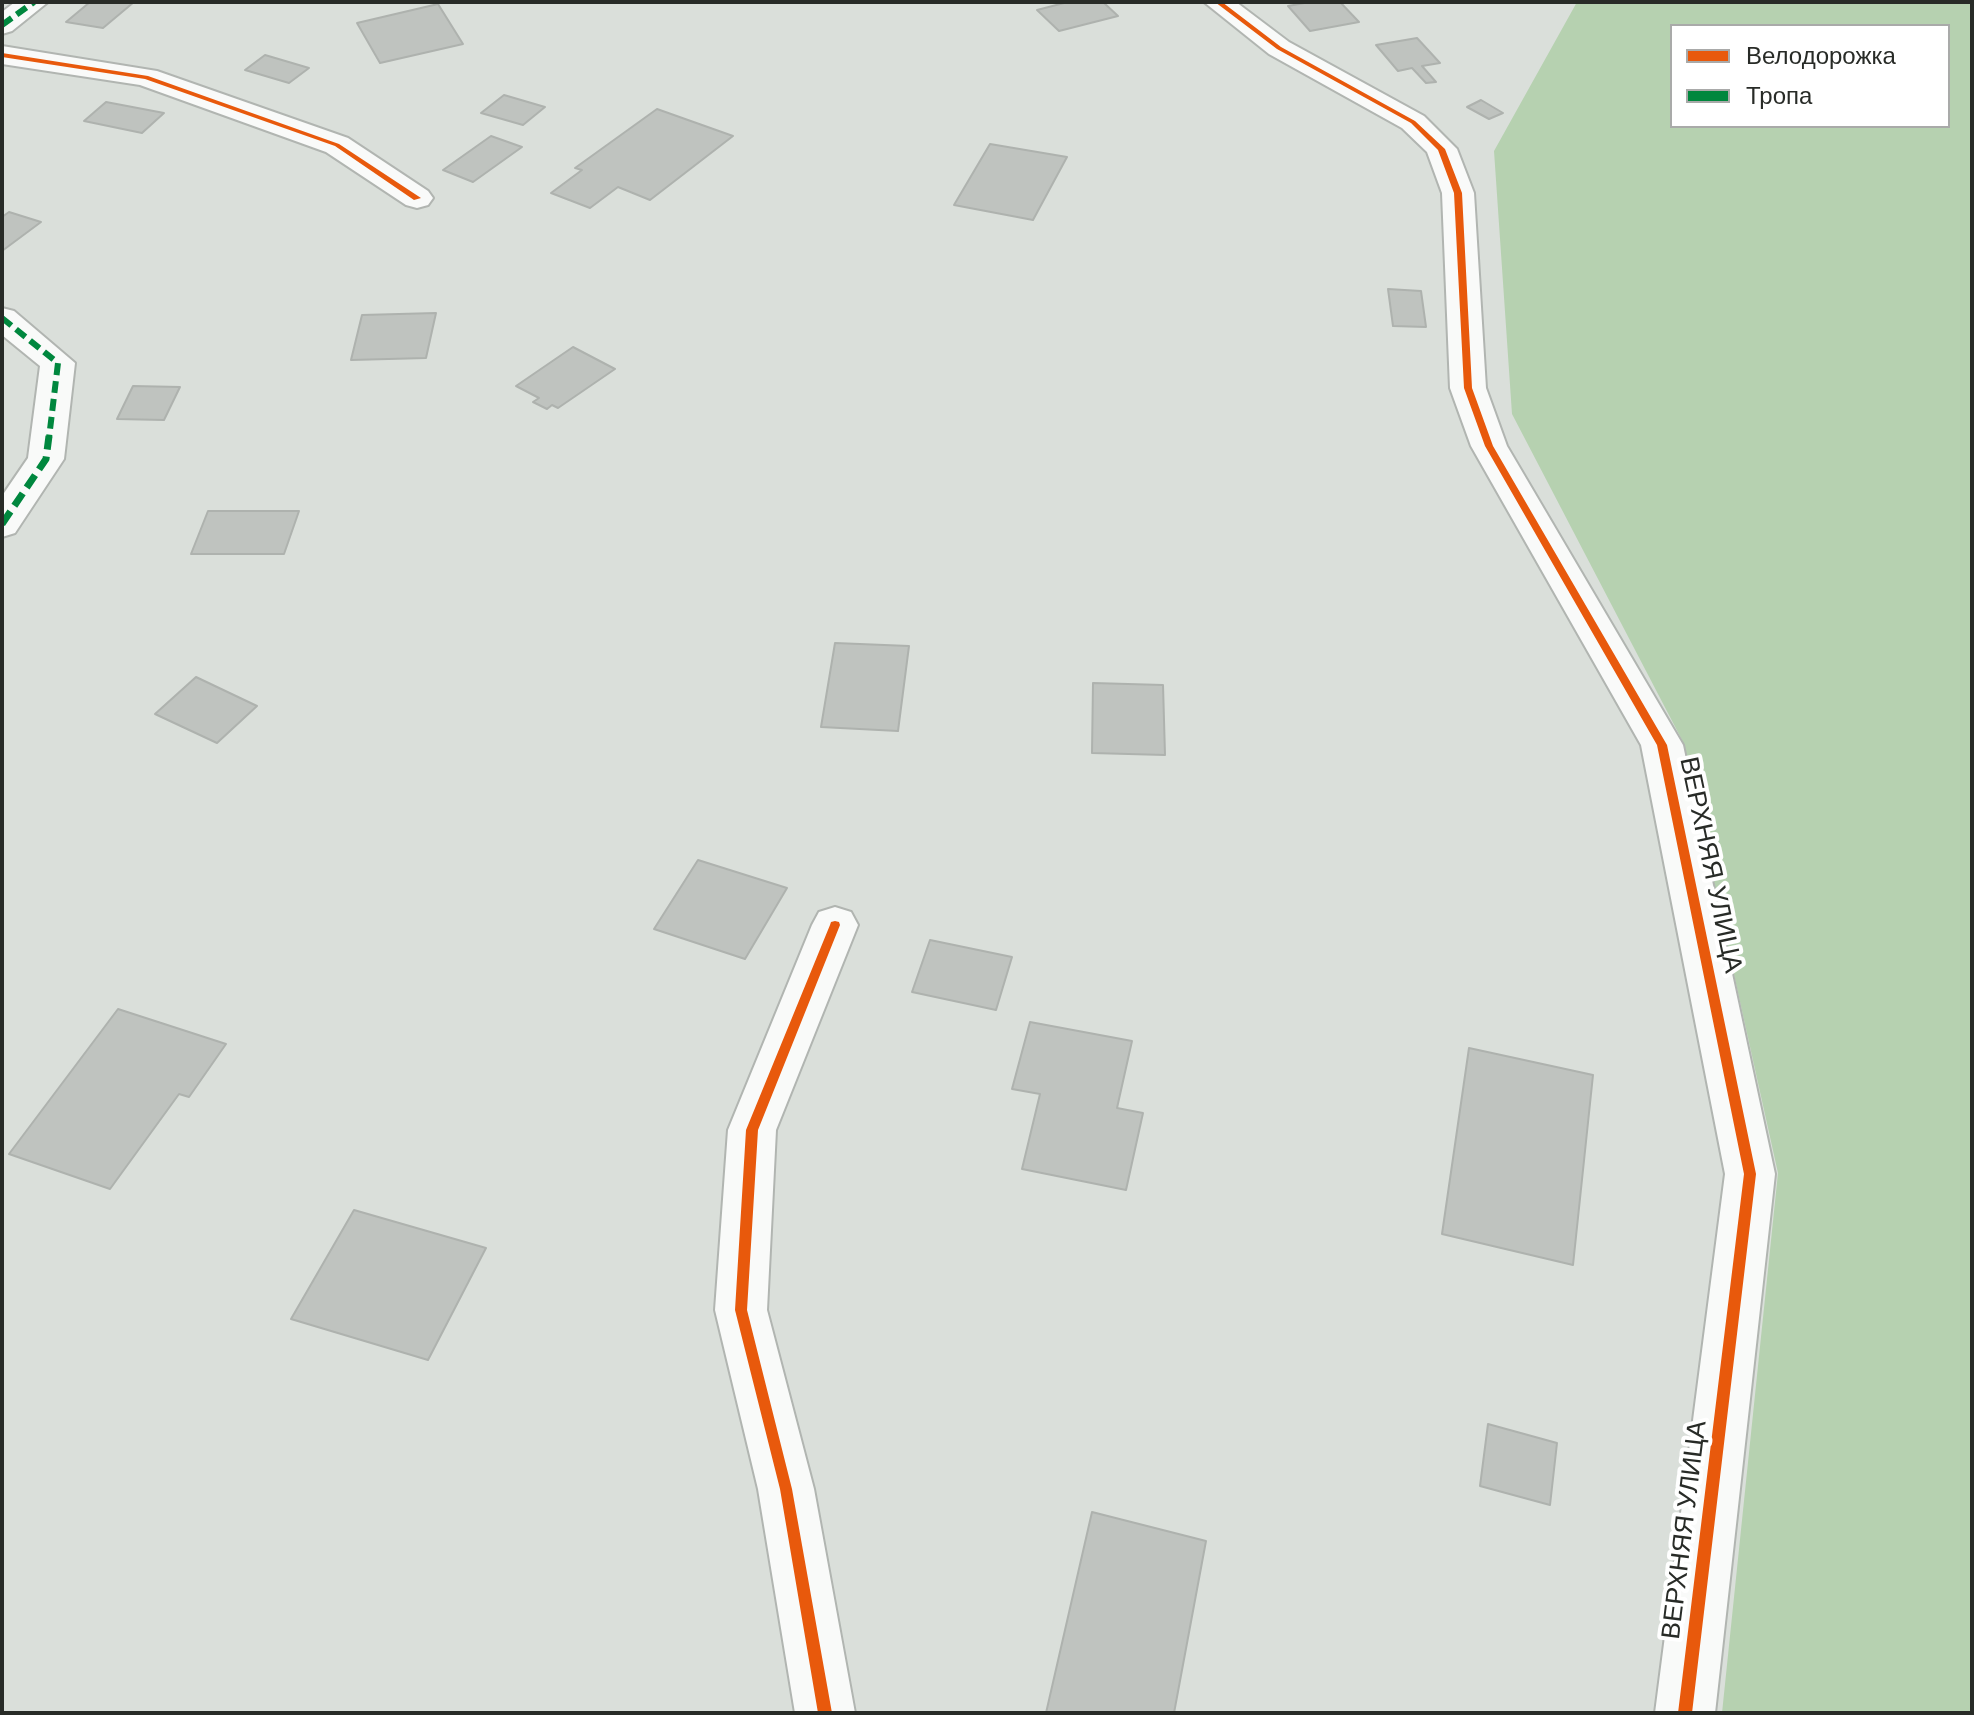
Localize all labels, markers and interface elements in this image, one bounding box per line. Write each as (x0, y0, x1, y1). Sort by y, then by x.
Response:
legend (1670, 24, 1950, 128)
text: Велодорожка (1746, 42, 1896, 69)
text: Тропа (1746, 82, 1812, 109)
street label: ВЕРХНЯЯ УЛИЦА (1672, 754, 1748, 976)
street label: ВЕРХНЯЯ УЛИЦА (1656, 1419, 1714, 1641)

